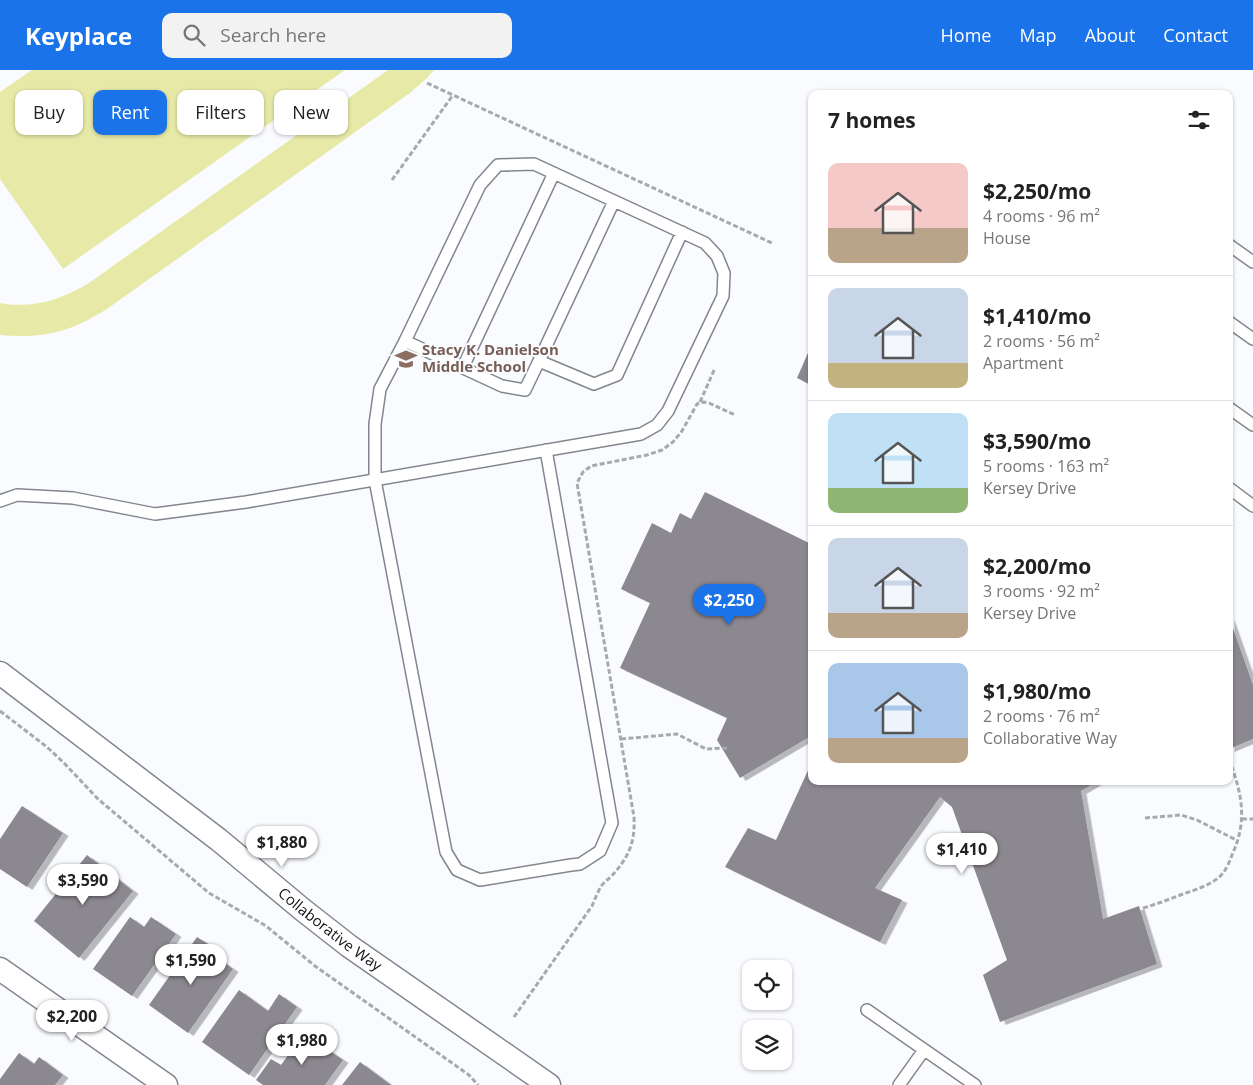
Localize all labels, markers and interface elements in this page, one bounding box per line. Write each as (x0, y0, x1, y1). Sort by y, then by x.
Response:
search box (162, 13, 512, 58)
text: Keyplace (25, 19, 132, 52)
icon: search (180, 21, 208, 49)
text: Search here (220, 22, 326, 48)
text: Home (941, 23, 991, 47)
text: Map (1019, 23, 1057, 47)
text: About (1085, 23, 1135, 47)
text: Contact (1163, 23, 1228, 47)
chip: Buy (15, 90, 83, 135)
chip: Rent (93, 90, 167, 135)
chip: Filters (177, 90, 264, 135)
chip: New (274, 90, 348, 135)
text: 7 homes (828, 106, 916, 134)
icon: filters (1185, 106, 1213, 134)
text: $2,250/mo (983, 177, 1091, 205)
icon: home (868, 183, 928, 243)
text: 4 rooms · 96 m² (983, 205, 1100, 227)
text: House (983, 227, 1031, 249)
text: $1,410/mo (983, 302, 1091, 330)
icon: home (868, 308, 928, 368)
text: 2 rooms · 56 m² (983, 330, 1100, 352)
place label: Stacy K. Danielson Middle School (422, 339, 559, 376)
school or university icon: Stacy K. Danielson Middle School (393, 346, 419, 372)
text: Apartment (983, 352, 1063, 374)
text: $3,590/mo (983, 427, 1091, 455)
icon: home (868, 433, 928, 493)
text: 5 rooms · 163 m² (983, 455, 1109, 477)
text: Kersey Drive (983, 477, 1076, 499)
text: $2,200/mo (983, 552, 1091, 580)
icon: home (868, 558, 928, 618)
text: 3 rooms · 92 m² (983, 580, 1100, 602)
pin: $2,250 (688, 584, 770, 626)
text: $2,250 (704, 589, 754, 611)
text: Kersey Drive (983, 602, 1076, 624)
text: $1,980/mo (983, 677, 1091, 705)
icon: home (868, 683, 928, 743)
text: 2 rooms · 76 m² (983, 705, 1100, 727)
text: Collaborative Way (983, 727, 1117, 749)
pin: $1,880 (241, 826, 323, 868)
text: $1,880 (257, 831, 307, 853)
pin: $1,410 (921, 832, 1003, 875)
text: $1,410 (937, 838, 987, 860)
pin: $3,590 (42, 864, 124, 906)
text: $3,590 (58, 869, 108, 891)
street label: Collaborative Way (274, 883, 387, 975)
pin: $1,590 (150, 944, 232, 986)
text: $1,590 (166, 949, 216, 971)
map controls (742, 960, 792, 1070)
button: locate (742, 960, 792, 1010)
pin: $2,200 (31, 1000, 113, 1042)
text: $2,200 (47, 1005, 97, 1027)
button: layers (742, 1020, 792, 1070)
pin: $1,980 (261, 1024, 343, 1066)
text: $1,980 (277, 1029, 327, 1051)

